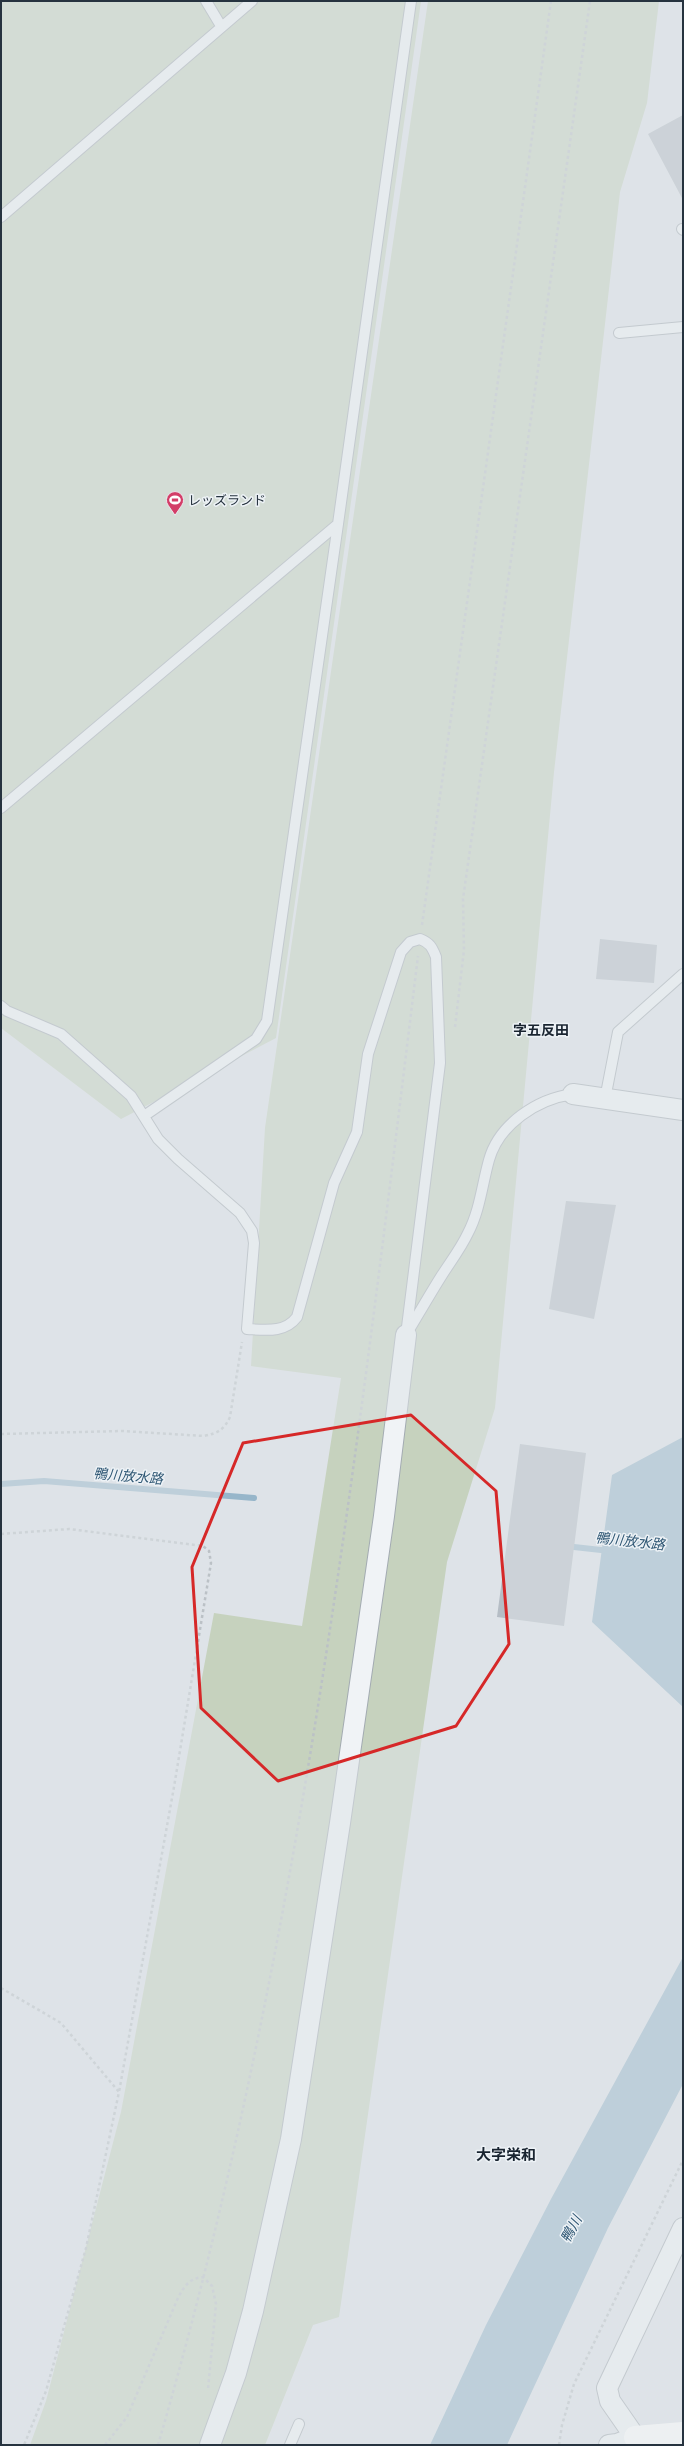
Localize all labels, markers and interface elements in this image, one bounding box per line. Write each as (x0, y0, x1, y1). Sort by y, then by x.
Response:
sports icon: レッズランド (165, 490, 185, 515)
place label: レッズランド (188, 491, 266, 510)
district label: 字五反田 (513, 1020, 569, 1040)
water label: 鴨川放水路 (92, 1463, 165, 1489)
water label: 鴨川放水路 (594, 1527, 667, 1555)
district label: 大字栄和 (476, 2144, 536, 2165)
water label: 鴨川 (556, 2210, 587, 2246)

